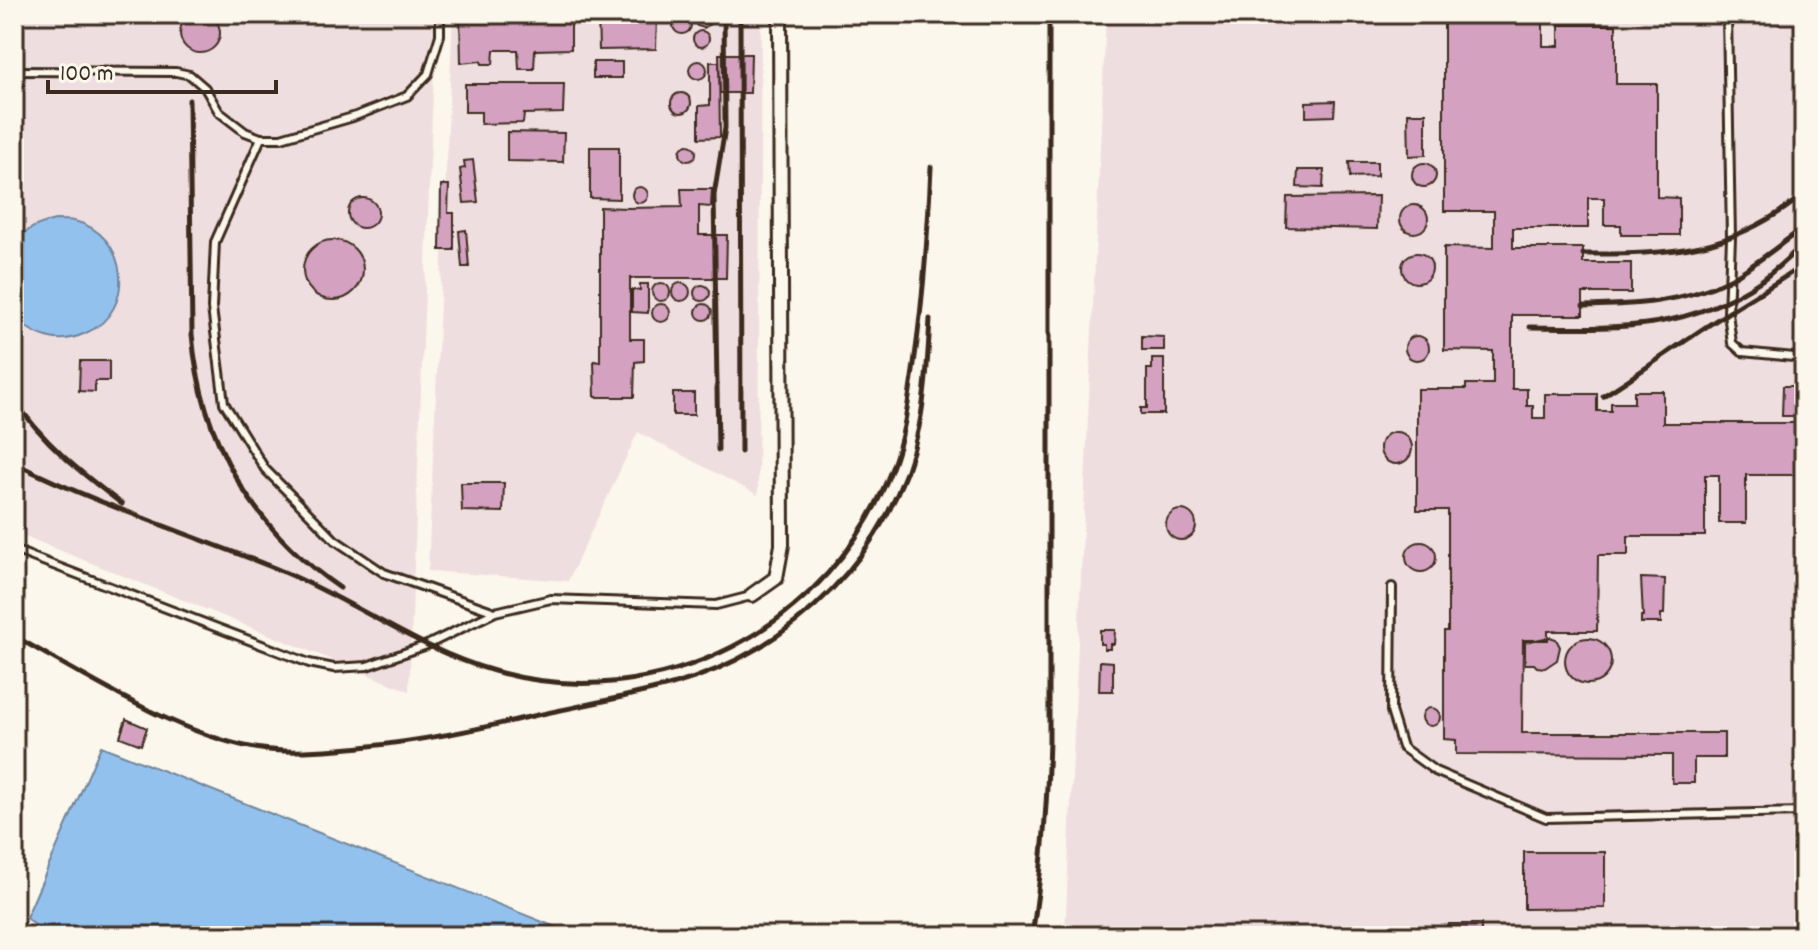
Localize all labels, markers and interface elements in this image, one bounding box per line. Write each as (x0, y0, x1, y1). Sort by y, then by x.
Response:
scale bar (48, 44, 276, 94)
text: 100 m (60, 58, 113, 92)

